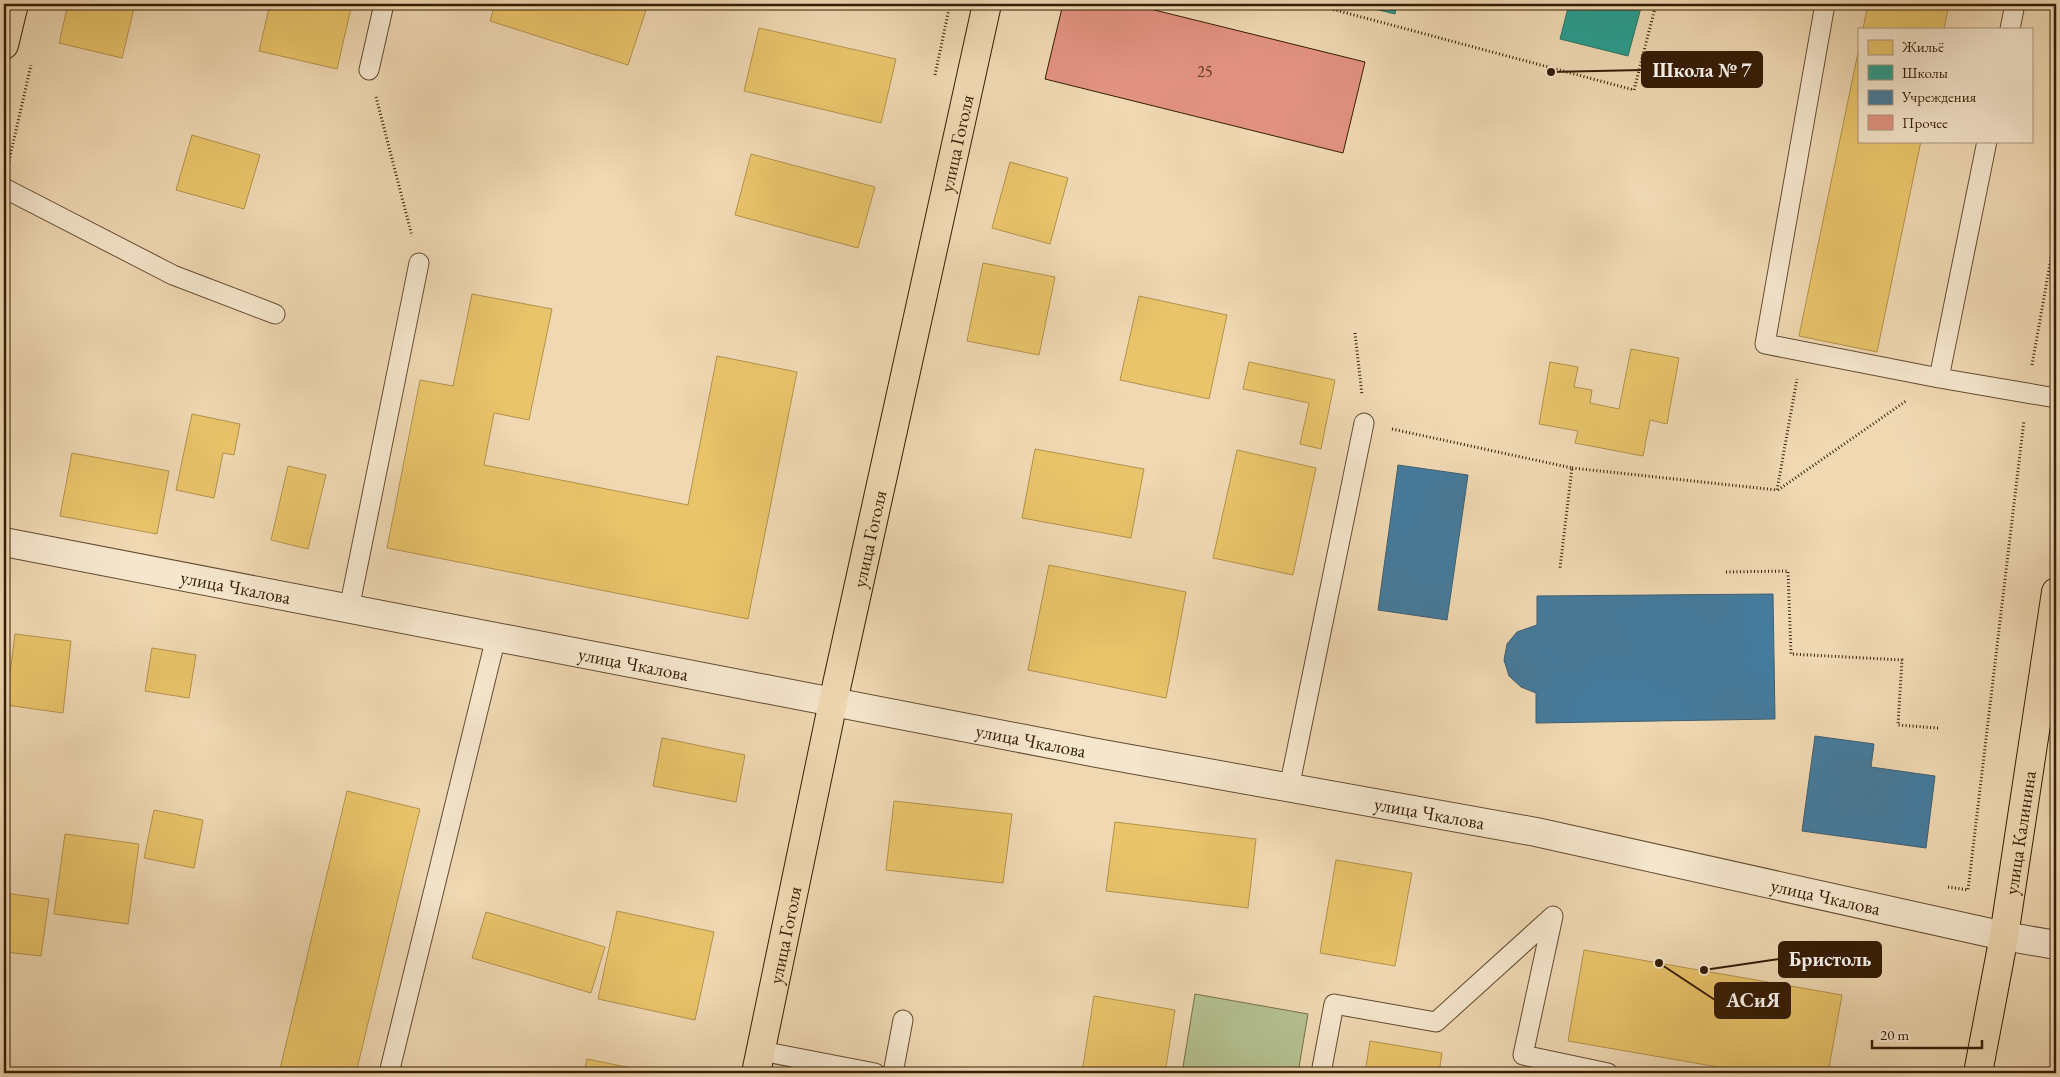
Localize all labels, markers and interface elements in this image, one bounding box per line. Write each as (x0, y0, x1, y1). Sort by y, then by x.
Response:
legend (1858, 28, 2032, 142)
text: Жильё (1901, 37, 1944, 56)
callout: Школа № 7 (1642, 52, 1762, 87)
text: Школа № 7 (1652, 57, 1752, 83)
house number: 25 (1197, 61, 1213, 82)
text: Школы (1902, 63, 1948, 82)
text: Учреждения (1901, 87, 1977, 106)
street label: улица Гоголя (933, 92, 979, 194)
text: Прочее (1902, 113, 1948, 132)
street label: улица Гоголя (846, 487, 892, 590)
street label: улица Чкалова (178, 564, 293, 610)
street label: улица Чкалова (576, 641, 691, 686)
street label: улица Чкалова (974, 717, 1089, 763)
street label: улица Калинина (1998, 769, 2041, 896)
street label: улица Чкалова (1372, 791, 1487, 835)
street label: улица Чкалова (1768, 872, 1883, 921)
street label: улица Гоголя (762, 883, 807, 986)
callout: Бристоль (1779, 942, 1881, 977)
text: Бристоль (1789, 946, 1871, 972)
callout: АСиЯ (1715, 983, 1790, 1018)
text: АСиЯ (1725, 987, 1780, 1013)
scale bar (1872, 1017, 1982, 1049)
text: 20 m (1880, 1025, 1909, 1044)

